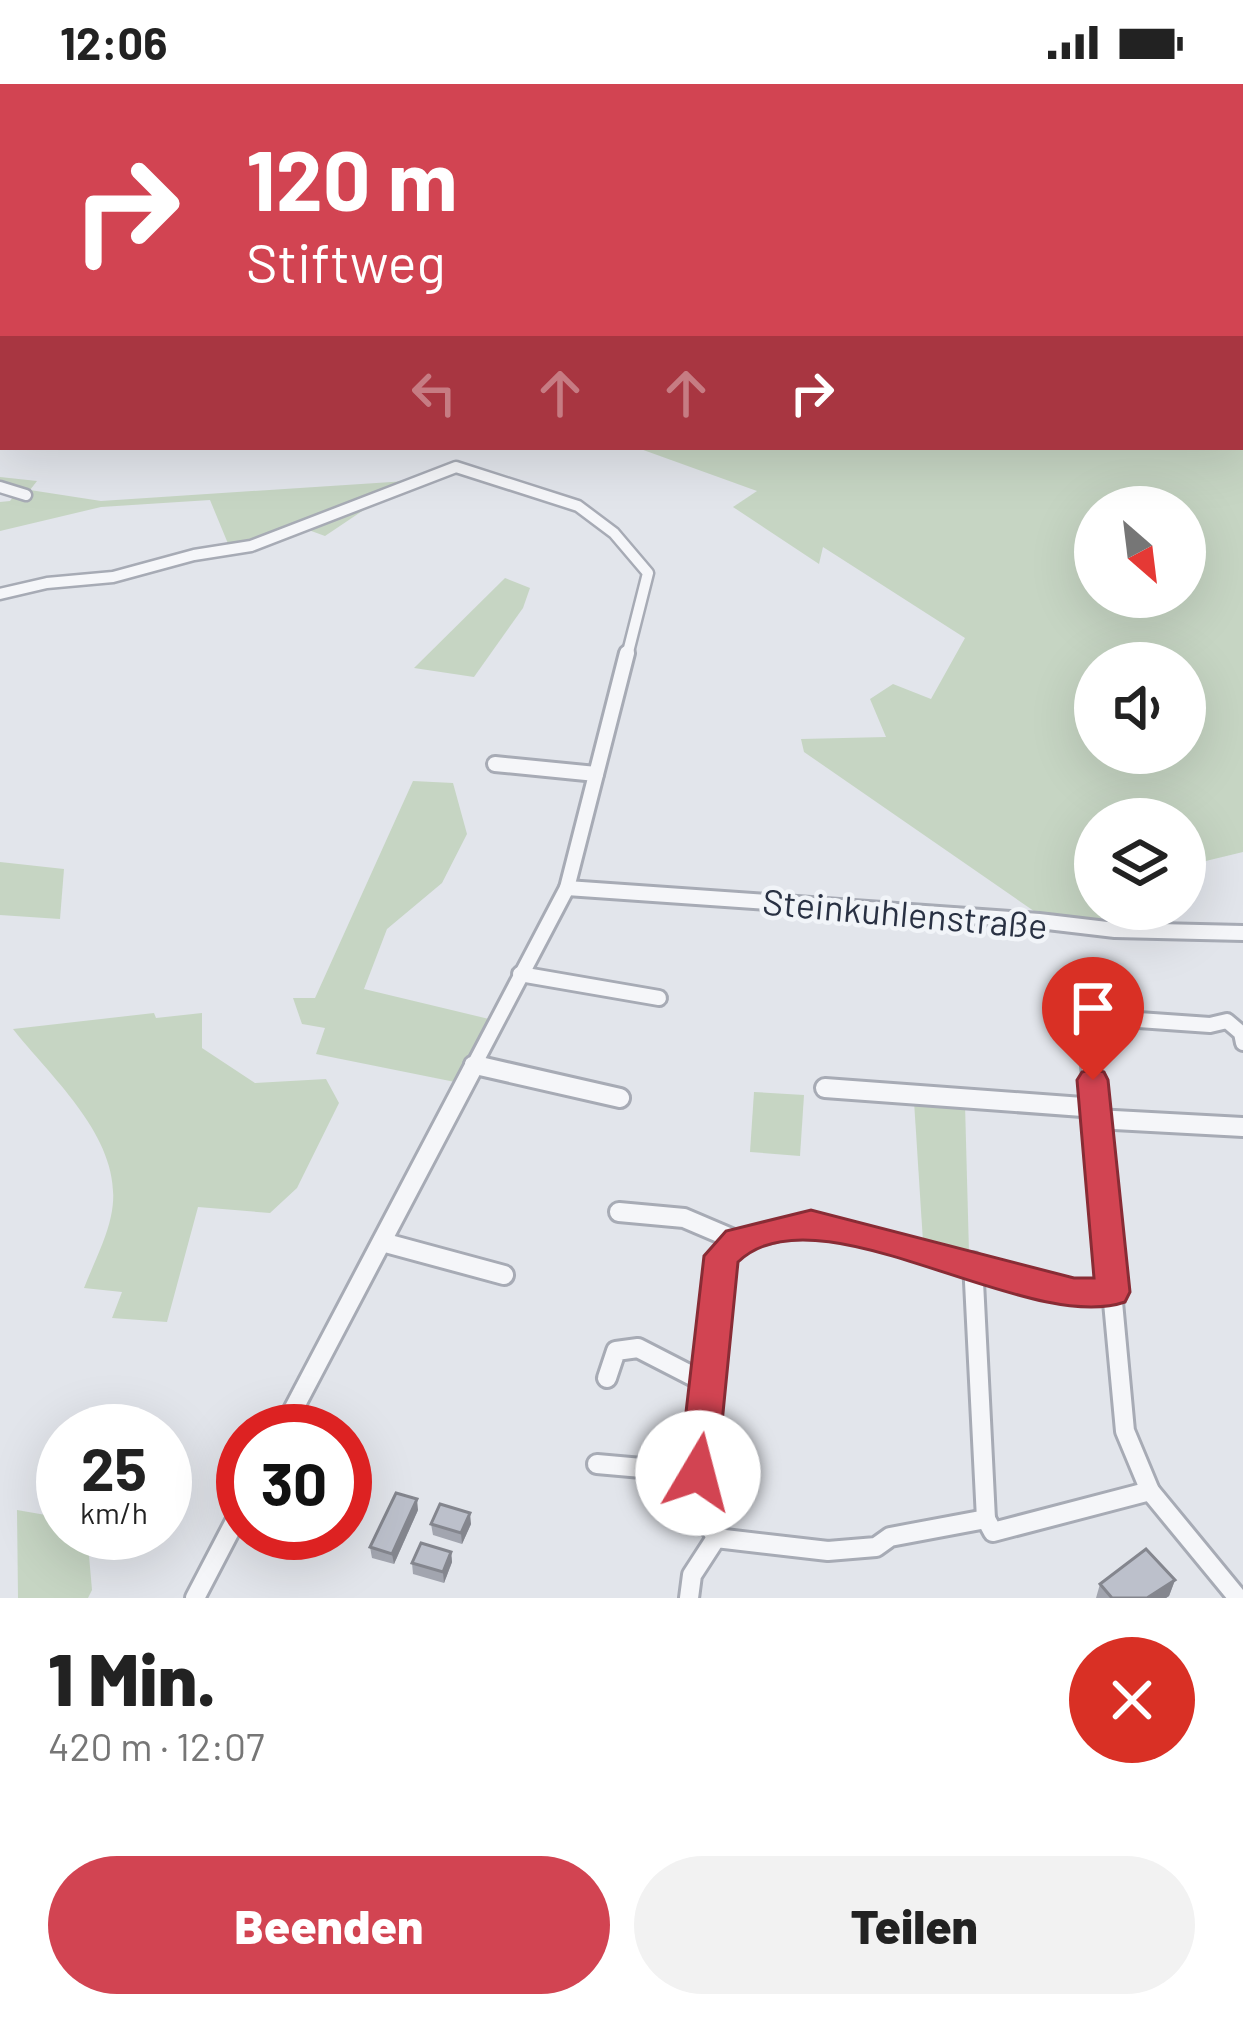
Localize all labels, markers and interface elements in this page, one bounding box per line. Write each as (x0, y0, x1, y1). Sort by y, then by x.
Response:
text: 12:06 (60, 15, 167, 69)
text: 120 m (246, 127, 458, 228)
icon: right (48, 132, 204, 288)
text: Stiftweg (246, 229, 446, 294)
icon: left (401, 360, 467, 426)
icon: ahead (527, 360, 593, 426)
icon: ahead (653, 360, 719, 426)
icon: right (779, 360, 845, 426)
north arrow (1074, 486, 1206, 618)
map controls (1074, 486, 1206, 930)
button: sound (1074, 642, 1206, 774)
button: layers (1074, 798, 1206, 930)
street label: Steinkuhlenstraße (761, 879, 1049, 946)
pin (1042, 957, 1144, 1080)
icon: arrive (1060, 975, 1126, 1041)
speed limit sign: 30 (216, 1404, 372, 1560)
position arrow (635, 1410, 761, 1536)
text: 25 (81, 1431, 147, 1503)
text: km/h (80, 1494, 148, 1530)
text: 1 Min. (48, 1634, 216, 1720)
button: close (1069, 1637, 1195, 1763)
text: 420 m · 12:07 (48, 1722, 265, 1769)
button: Beenden (48, 1856, 610, 1994)
button: Teilen (634, 1856, 1195, 1994)

